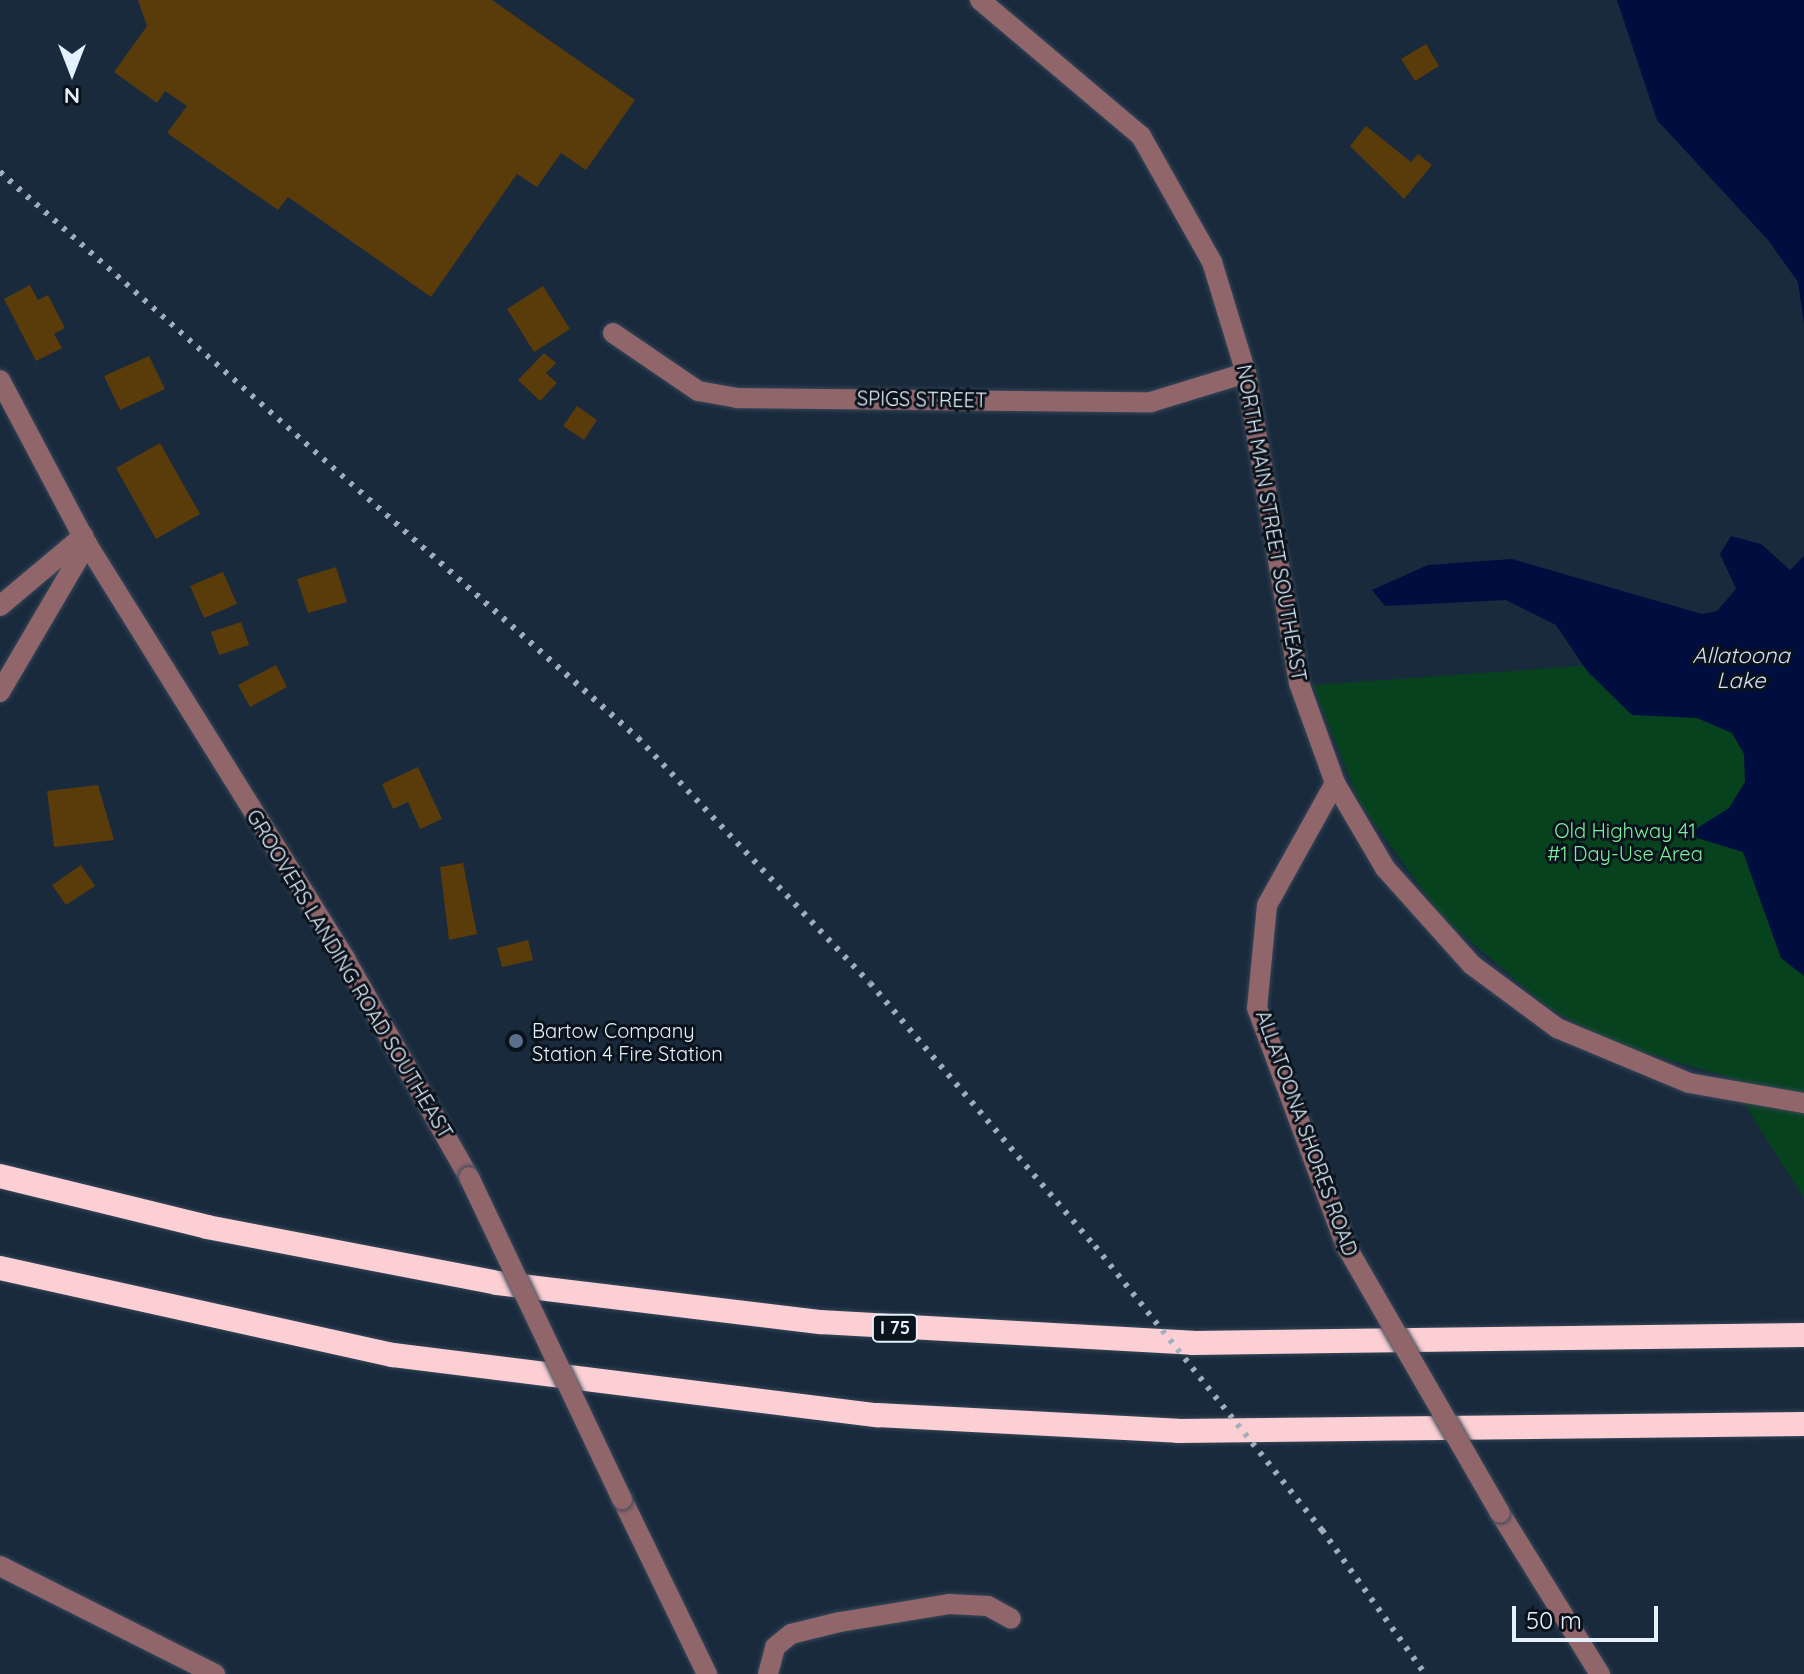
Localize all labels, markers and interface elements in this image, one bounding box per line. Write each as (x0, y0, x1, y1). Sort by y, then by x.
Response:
north arrow (32, 32, 112, 112)
text: N (64, 82, 80, 110)
street label: NORTH MAIN STREET SOUTHEAST (1232, 363, 1312, 683)
street label: SPIGS STREET (857, 386, 987, 412)
water label: Allatoona Lake (1692, 642, 1790, 694)
street label: GROOVERS LANDING ROAD SOUTHEAST (242, 805, 458, 1143)
park label: Old Highway 41 #1 Day-Use Area (1547, 819, 1703, 866)
street label: ALLATOONA SHORES ROAD (1251, 1007, 1363, 1259)
place label: Bartow Company Station 4 Fire Station (532, 1018, 723, 1065)
marker: Bartow Company Station 4 Fire Station (507, 1032, 525, 1050)
road number: I 75 (871, 1314, 919, 1342)
scale bar (1516, 1590, 1662, 1640)
text: 50 m (1526, 1605, 1582, 1635)

